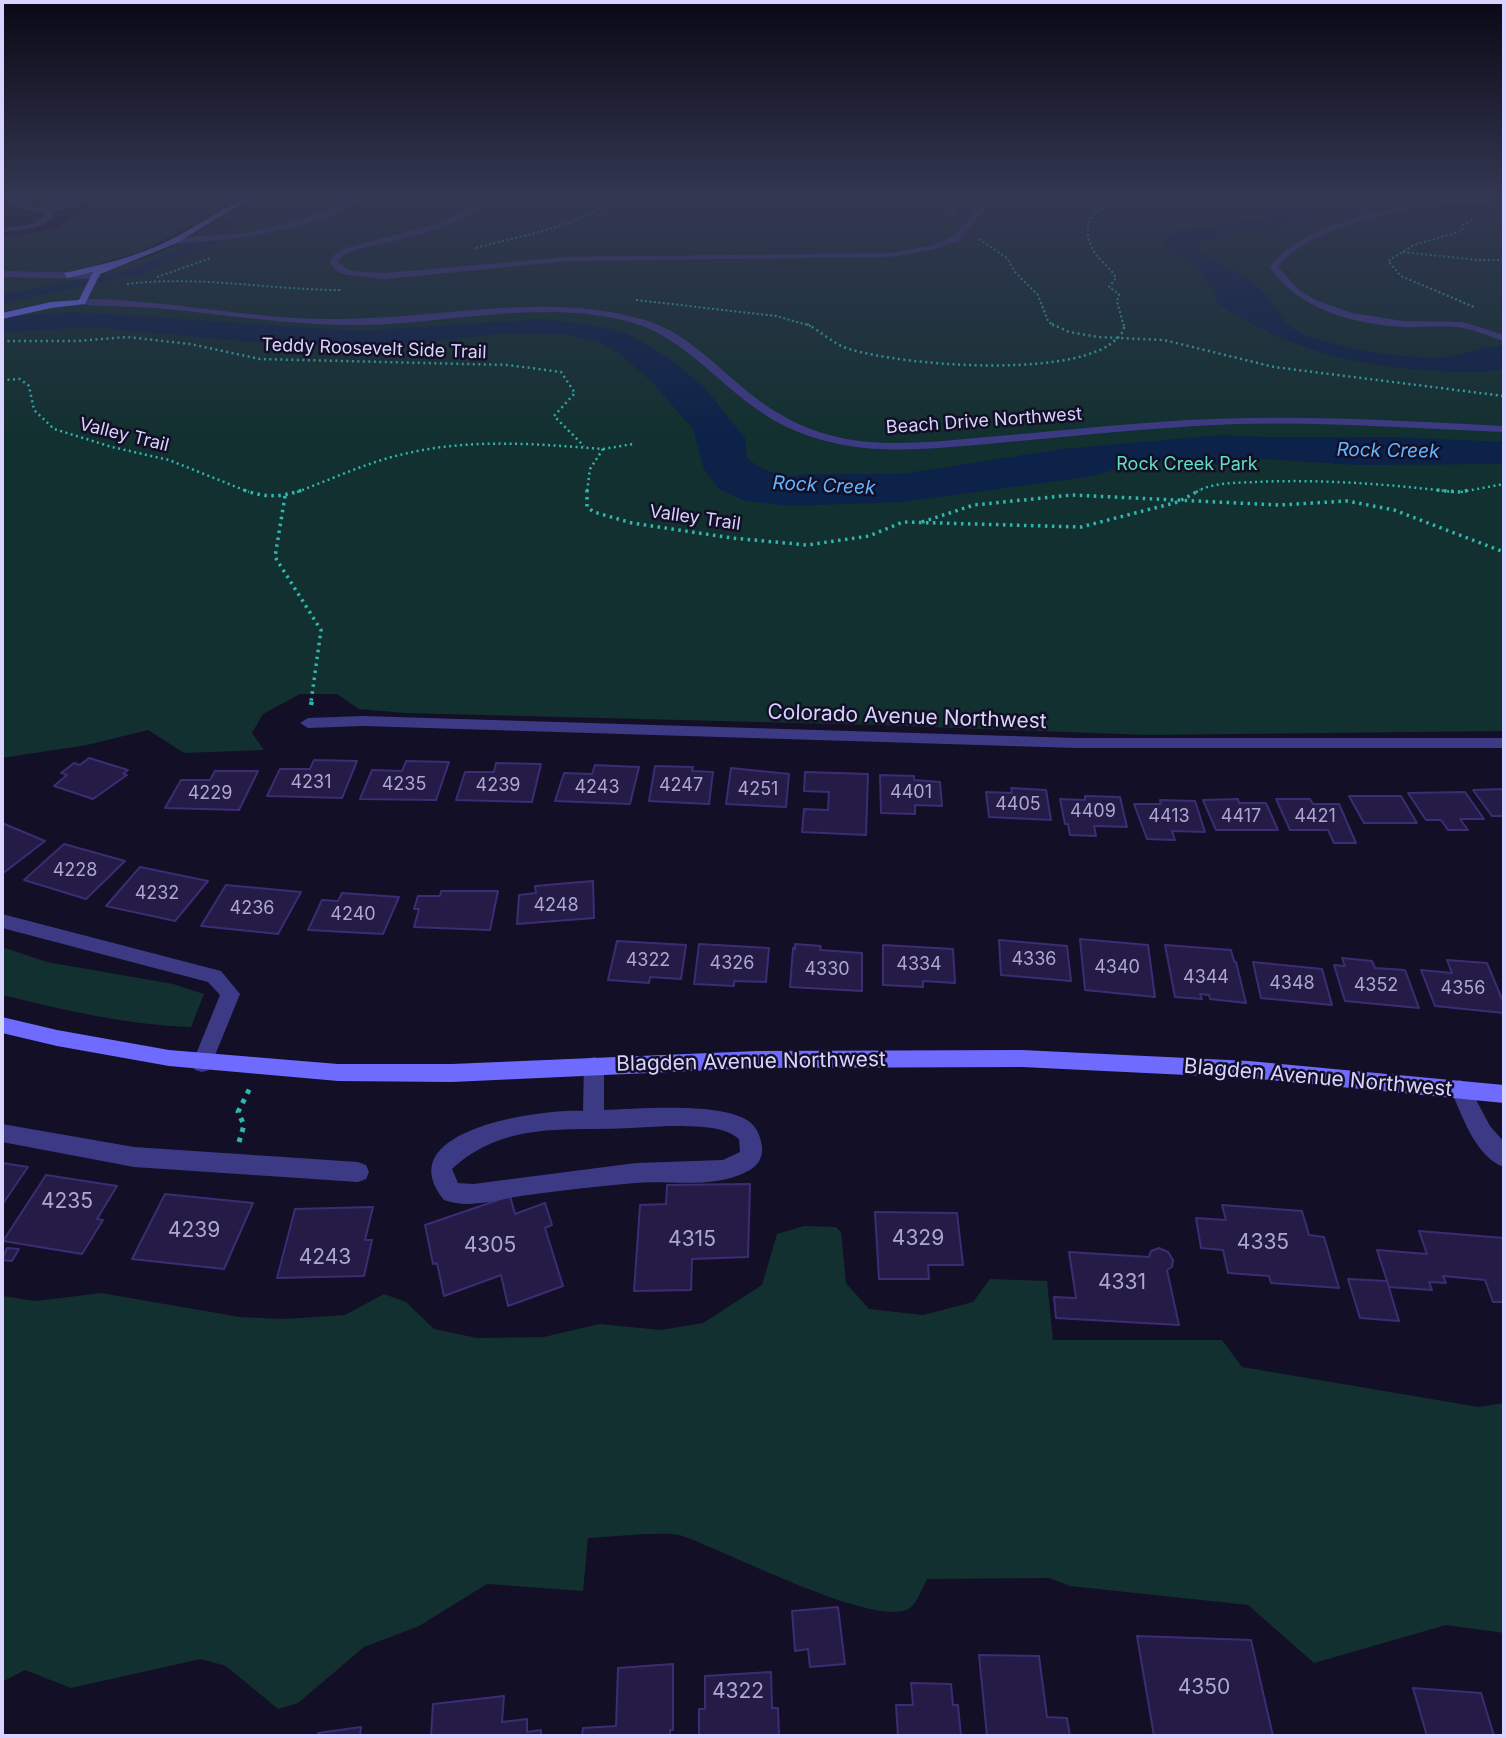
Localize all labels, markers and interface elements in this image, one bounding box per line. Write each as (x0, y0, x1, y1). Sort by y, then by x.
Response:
street label: Teddy Roosevelt Side Trail (261, 334, 487, 364)
street label: Beach Drive Northwest (885, 403, 1083, 439)
street label: Valley Trail (77, 413, 171, 457)
water label: Rock Creek (1336, 439, 1440, 463)
park label: Rock Creek Park (1116, 454, 1258, 476)
water label: Rock Creek (772, 472, 876, 500)
street label: Valley Trail (648, 501, 742, 535)
street label: Colorado Avenue Northwest (767, 700, 1047, 734)
house number: 4231 (290, 772, 332, 794)
house number: 4235 (382, 774, 426, 796)
house number: 4239 (476, 775, 520, 797)
house number: 4247 (659, 775, 703, 797)
house number: 4243 (574, 777, 620, 799)
house number: 4251 (738, 779, 778, 801)
house number: 4401 (890, 782, 932, 804)
house number: 4229 (188, 783, 232, 805)
house number: 4405 (995, 794, 1041, 816)
house number: 4409 (1070, 801, 1116, 823)
house number: 4413 (1148, 806, 1190, 828)
house number: 4417 (1221, 806, 1261, 828)
house number: 4421 (1294, 806, 1336, 828)
house number: 4228 (53, 860, 97, 882)
house number: 4232 (135, 883, 179, 905)
house number: 4248 (533, 895, 579, 917)
house number: 4236 (230, 898, 274, 920)
house number: 4240 (330, 904, 376, 926)
house number: 4336 (1011, 949, 1057, 971)
house number: 4322 (626, 950, 670, 972)
house number: 4326 (710, 953, 754, 975)
house number: 4334 (896, 954, 942, 976)
house number: 4340 (1094, 957, 1140, 979)
house number: 4330 (804, 959, 850, 981)
house number: 4344 (1183, 967, 1229, 989)
house number: 4348 (1269, 973, 1315, 995)
house number: 4352 (1354, 975, 1398, 997)
house number: 4356 (1441, 978, 1485, 1000)
street label: Blagden Avenue Northwest (616, 1047, 886, 1077)
street label: Blagden Avenue Northwest (1183, 1054, 1453, 1102)
house number: 4235 (41, 1189, 93, 1215)
house number: 4239 (168, 1218, 220, 1244)
house number: 4329 (892, 1226, 944, 1252)
house number: 4315 (668, 1227, 716, 1253)
house number: 4335 (1237, 1230, 1289, 1256)
house number: 4305 (464, 1233, 516, 1259)
house number: 4243 (299, 1245, 351, 1271)
house number: 4331 (1098, 1270, 1146, 1296)
house number: 4350 (1178, 1675, 1230, 1701)
house number: 4322 (712, 1679, 764, 1705)

